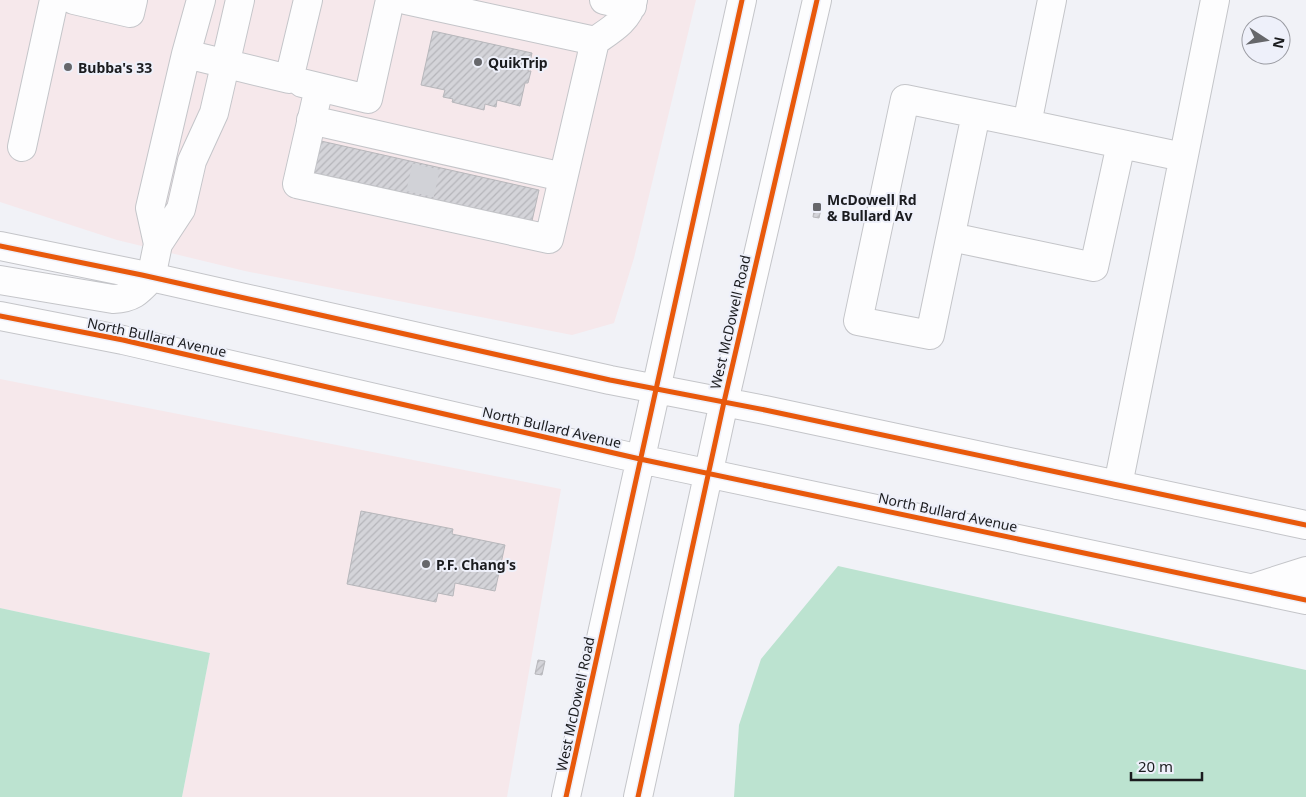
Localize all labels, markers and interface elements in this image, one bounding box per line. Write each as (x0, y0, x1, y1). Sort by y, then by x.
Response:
north arrow (1241, 15, 1291, 65)
text: N (1269, 35, 1290, 50)
place label: QuikTrip (488, 53, 548, 72)
marker: QuikTrip (472, 56, 484, 68)
place label: Bubba's 33 (78, 58, 152, 77)
marker: Bubba's 33 (62, 61, 74, 73)
place label: McDowell Rd & Bullard Av (827, 190, 917, 225)
marker: McDowell Rd & Bullard Av (811, 201, 823, 213)
street label: West McDowell Road (705, 253, 755, 391)
street label: North Bullard Avenue (86, 313, 229, 361)
street label: North Bullard Avenue (481, 402, 623, 452)
street label: North Bullard Avenue (877, 488, 1020, 536)
place label: P.F. Chang's (436, 555, 516, 574)
marker: P.F. Chang's (420, 558, 432, 570)
street label: West McDowell Road (551, 635, 599, 773)
scale bar (1131, 750, 1202, 782)
text: 20 m (1138, 756, 1173, 776)

